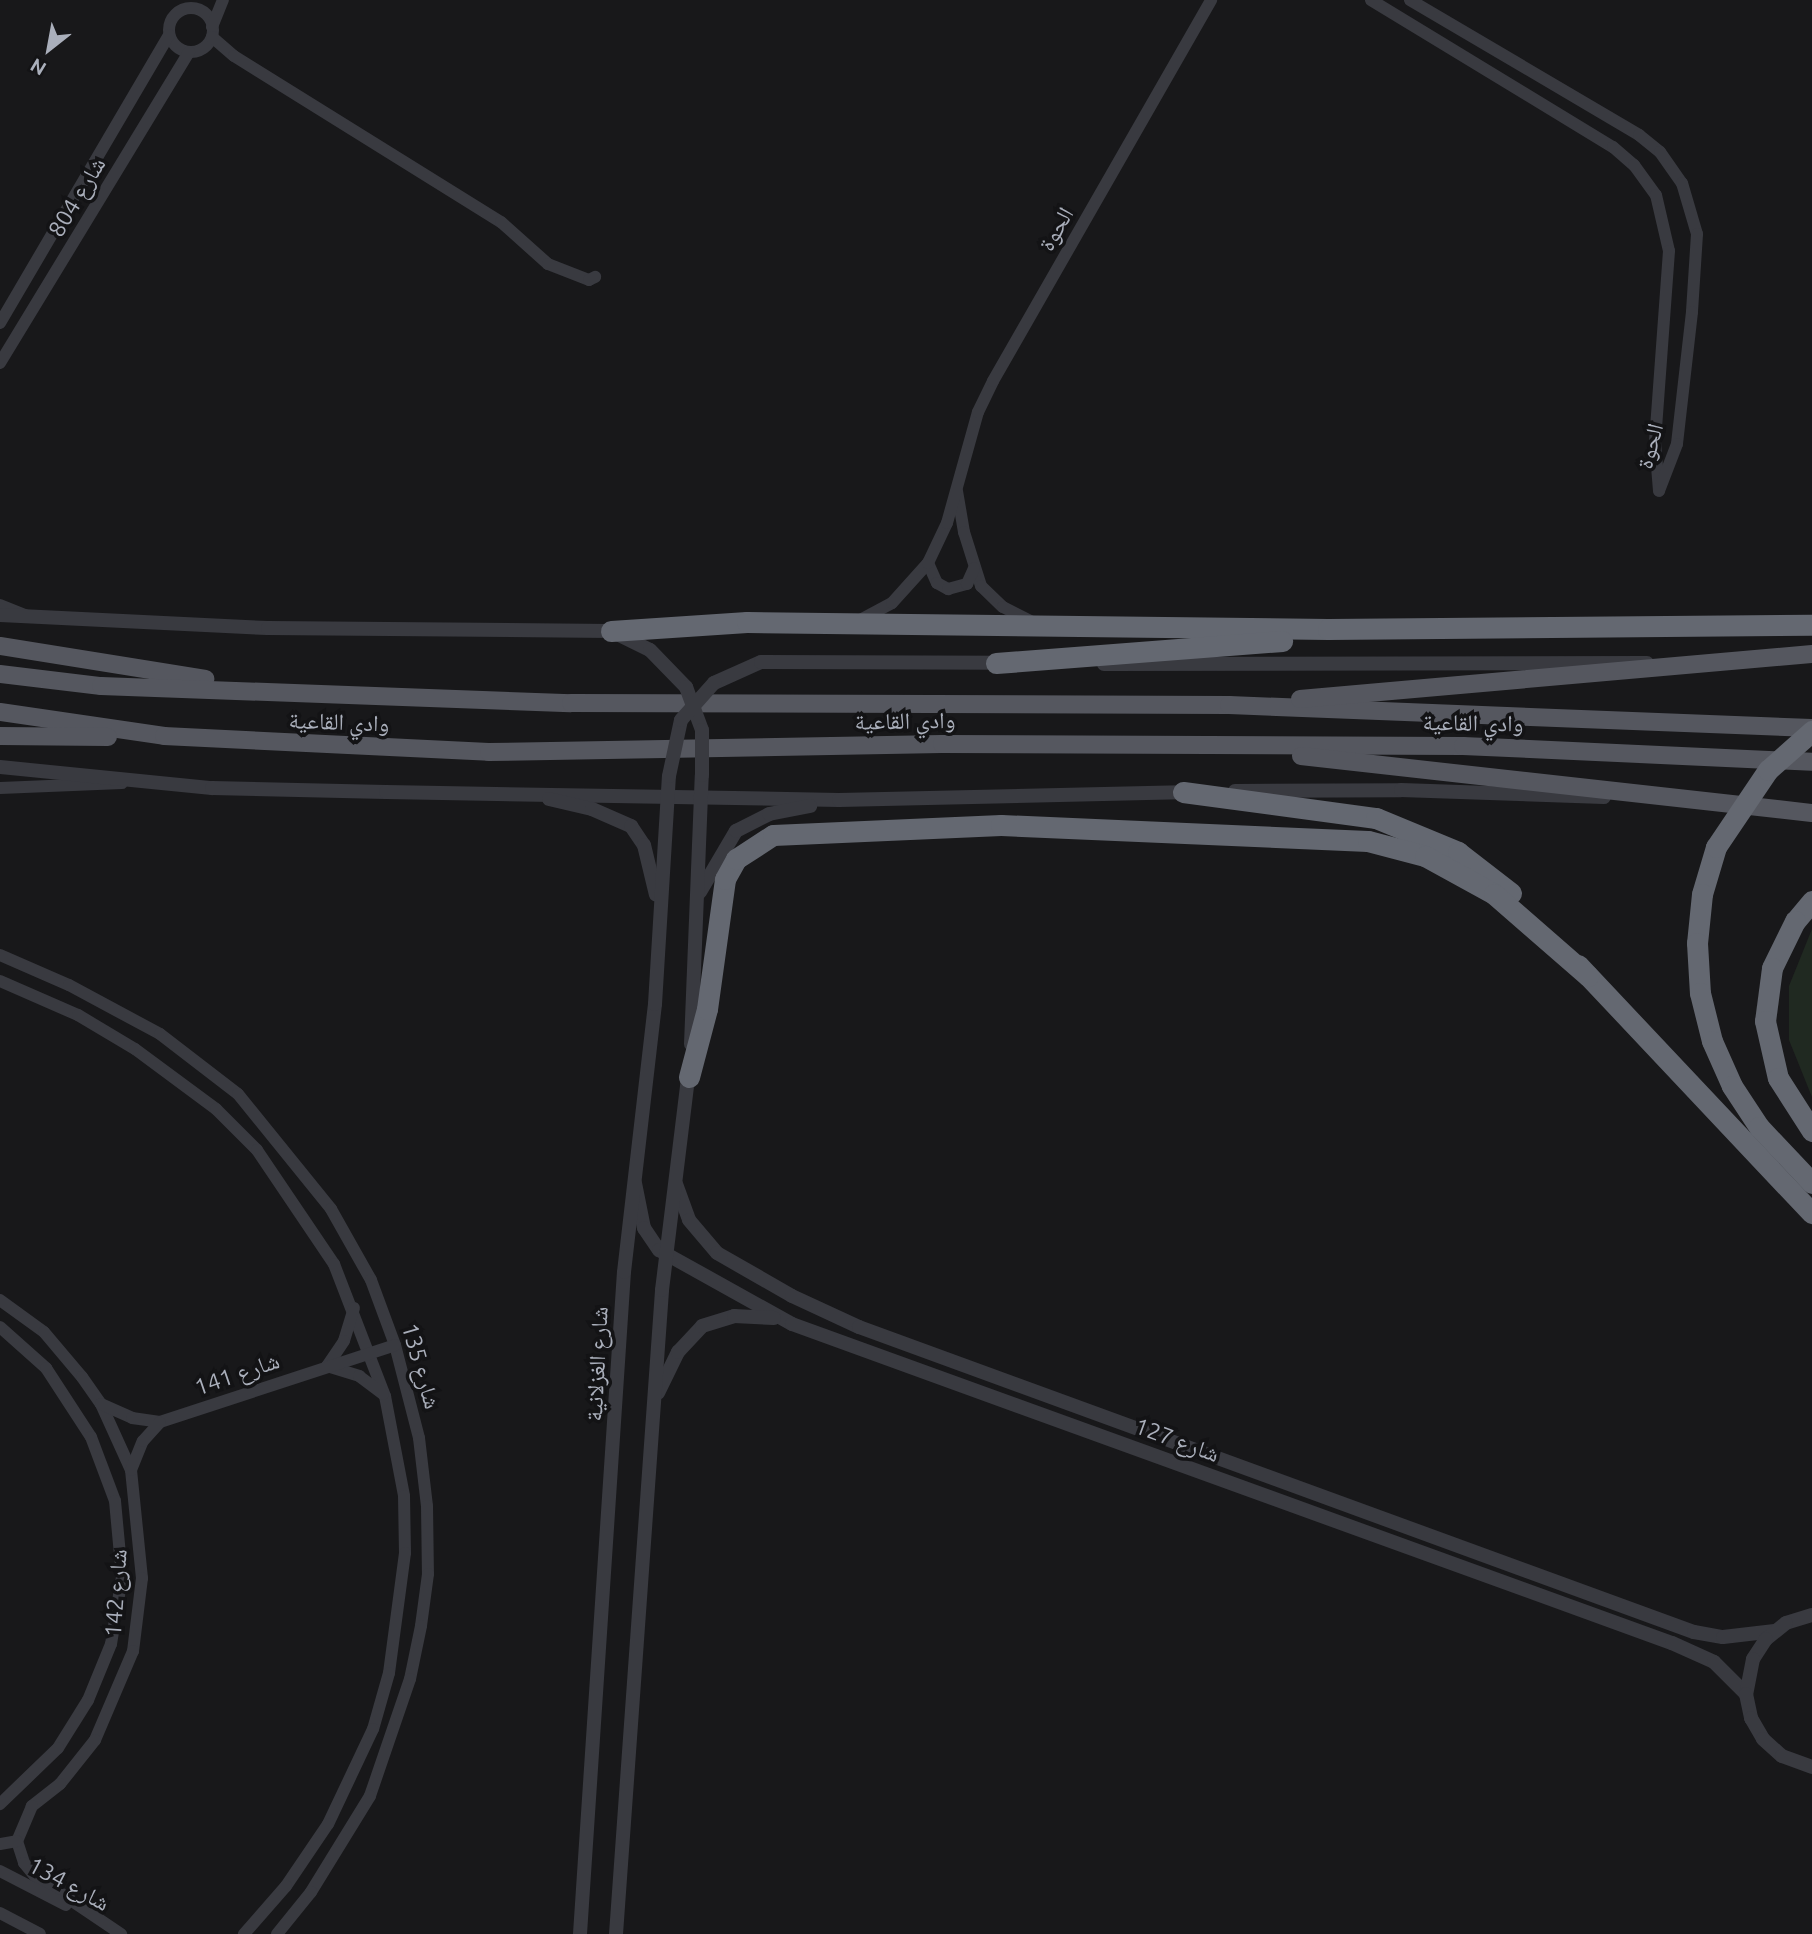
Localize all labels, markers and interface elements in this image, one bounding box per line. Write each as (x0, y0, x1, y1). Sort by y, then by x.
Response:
north arrow (14, 14, 84, 84)
text: N (26, 54, 50, 80)
street label: شارع 804 (43, 152, 111, 242)
street label: الحوة (1033, 202, 1079, 256)
street label: الحوة (1631, 420, 1669, 472)
street label: وادي القاعية (288, 706, 390, 738)
street label: وادي القاعية (854, 706, 956, 736)
street label: وادي القاعية (1422, 708, 1524, 738)
street label: شارع الغزلانية (580, 1306, 614, 1422)
street label: شارع 135 (396, 1320, 446, 1412)
street label: شارع 141 (191, 1347, 283, 1401)
street label: شارع 127 (1131, 1412, 1223, 1468)
street label: شارع 142 (99, 1548, 133, 1638)
street label: شارع 134 (24, 1851, 114, 1917)

